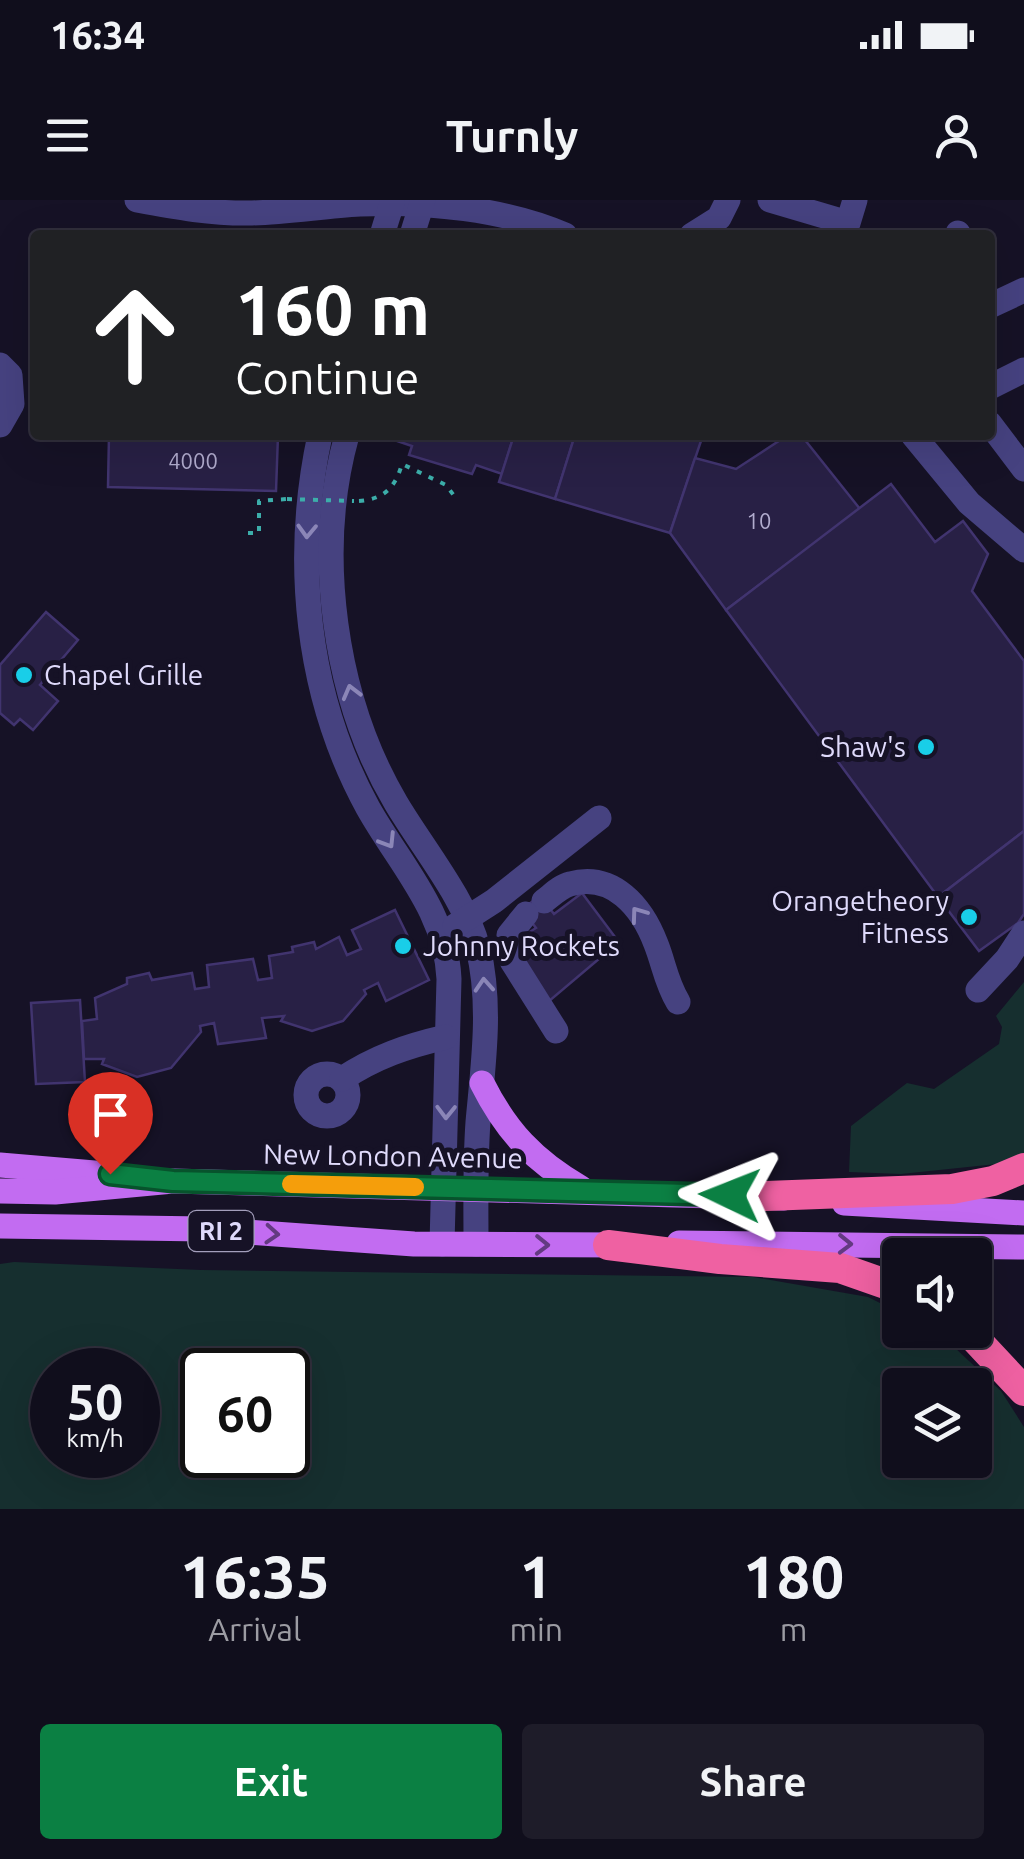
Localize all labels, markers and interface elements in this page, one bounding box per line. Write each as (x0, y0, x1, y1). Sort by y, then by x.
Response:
text: 16:34 (50, 14, 145, 56)
icon: menu (40, 108, 95, 163)
icon: person (929, 108, 984, 163)
text: Turnly (446, 110, 578, 161)
icon: ahead (70, 270, 200, 400)
text: 160 m (235, 270, 430, 348)
text: Continue (235, 352, 419, 403)
house number: 4000 (168, 448, 218, 473)
house number: 10 (747, 508, 771, 533)
one-way arrow (296, 524, 317, 540)
place label: Chapel Grille (44, 659, 203, 690)
marker: Chapel Grille (13, 664, 35, 686)
one-way arrow (341, 684, 362, 701)
place label: Shaw's (820, 731, 906, 762)
marker: Shaw's (915, 736, 937, 758)
one-way arrow (376, 830, 395, 848)
place label: Orangetheory Fitness (771, 885, 949, 948)
marker: Orangetheory Fitness (958, 906, 980, 928)
one-way arrow (632, 907, 650, 925)
place label: Johnny Rockets (423, 930, 620, 961)
marker: Johnny Rockets (392, 935, 414, 957)
one-way arrow (473, 977, 495, 993)
pin (68, 1072, 153, 1175)
icon: arrive (83, 1087, 138, 1142)
one-way arrow (435, 1105, 456, 1121)
street label: New London Avenue (263, 1138, 523, 1173)
position arrow (678, 1143, 782, 1247)
road number: RI 2 (188, 1211, 254, 1251)
one-way arrow (265, 1223, 281, 1244)
one-way arrow (838, 1233, 854, 1255)
one-way arrow (536, 1234, 551, 1256)
map controls (882, 1238, 992, 1478)
button: sound (882, 1238, 992, 1348)
speed limit sign: 60 (180, 1348, 310, 1478)
button: layers (882, 1368, 992, 1478)
text: 50 (67, 1373, 123, 1429)
text: km/h (66, 1424, 124, 1452)
text: 16:35 (180, 1542, 330, 1609)
text: 1 (519, 1542, 553, 1609)
text: 180 (743, 1542, 844, 1609)
text: Arrival (208, 1611, 301, 1647)
text: min (509, 1611, 563, 1647)
text: m (780, 1611, 807, 1647)
button: Exit (40, 1724, 502, 1839)
button: Share (522, 1724, 984, 1839)

